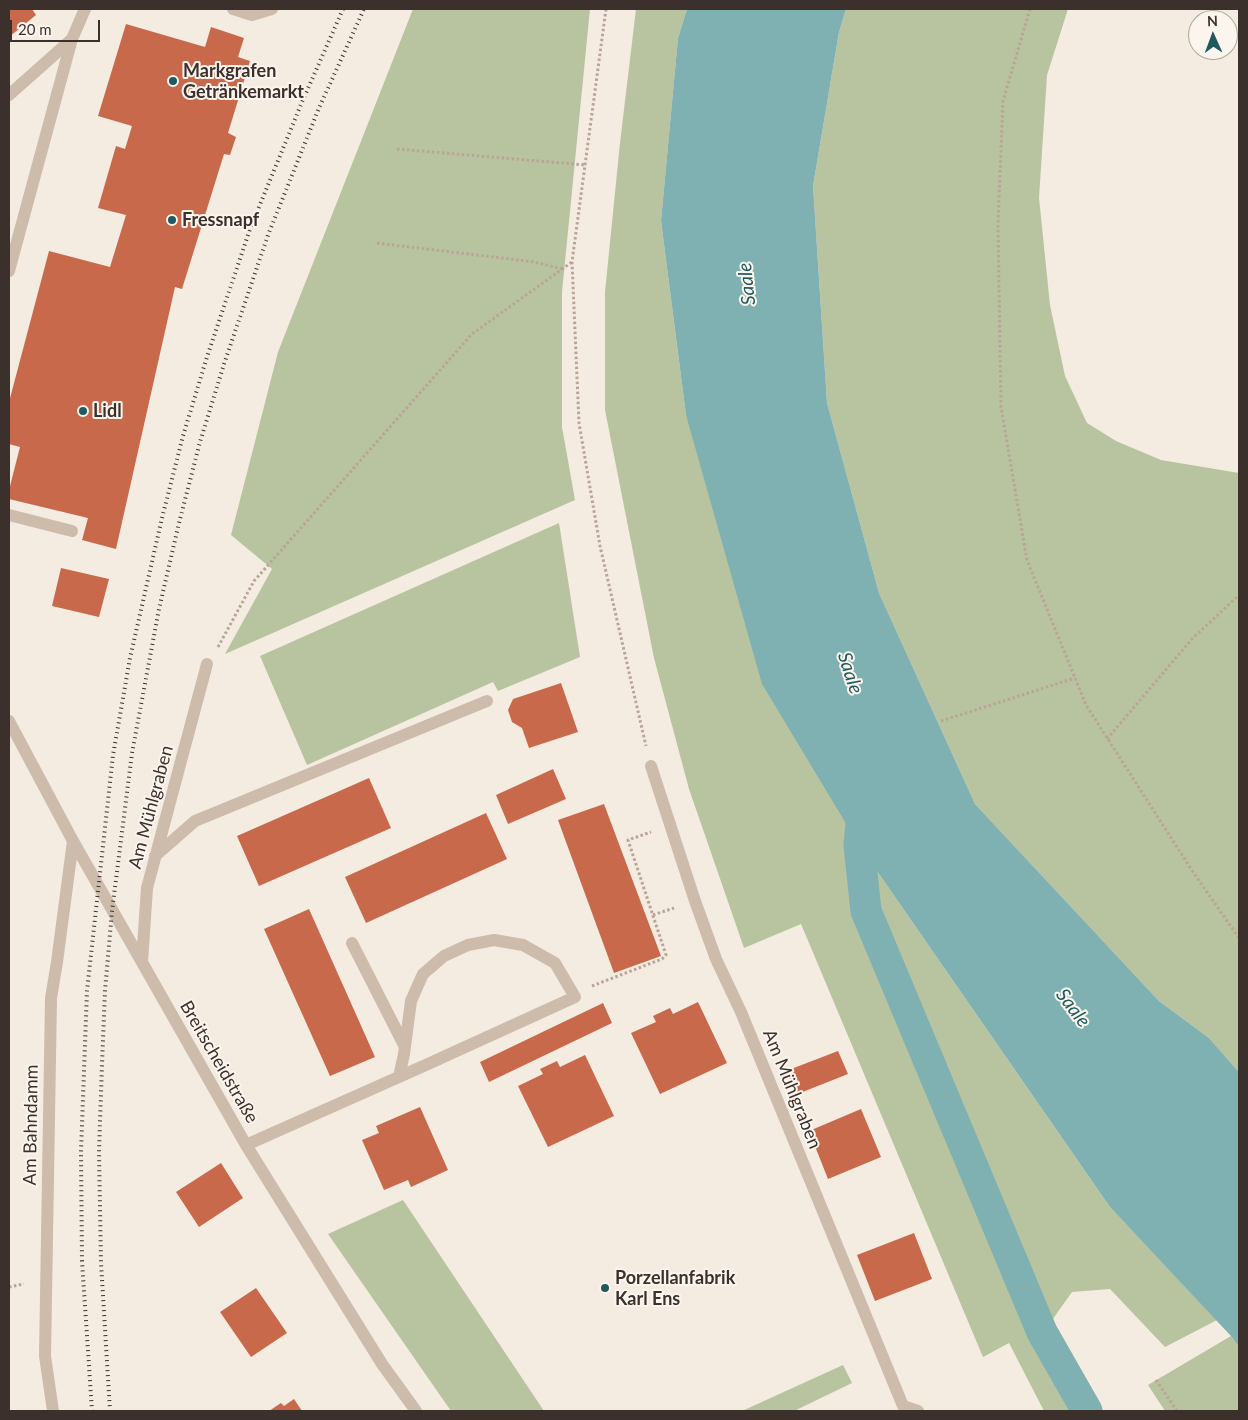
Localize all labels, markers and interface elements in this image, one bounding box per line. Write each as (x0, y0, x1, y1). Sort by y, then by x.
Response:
scale bar (12, 10, 102, 42)
north arrow (1188, 10, 1238, 60)
text: N (1207, 12, 1218, 29)
text: 20 m (18, 20, 52, 38)
place label: Markgrafen Getränkemarkt (183, 60, 304, 102)
marker: Markgrafen Getränkemarkt (167, 75, 179, 87)
place label: Fressnapf (182, 209, 259, 231)
marker: Fressnapf (166, 214, 178, 226)
water label: Saale (733, 262, 761, 306)
place label: Lidl (93, 400, 122, 422)
marker: Lidl (77, 405, 89, 417)
water label: Saale (833, 649, 867, 697)
street label: Am Mühlgraben (124, 743, 178, 871)
water label: Saale (1051, 984, 1095, 1032)
street label: Breitscheidstraße (175, 997, 263, 1127)
street label: Am Mühlgraben (758, 1026, 826, 1152)
street label: Am Bahndamm (19, 1064, 43, 1186)
place label: Porzellanfabrik Karl Ens (615, 1267, 735, 1310)
marker: Porzellanfabrik Karl Ens (599, 1282, 611, 1294)

